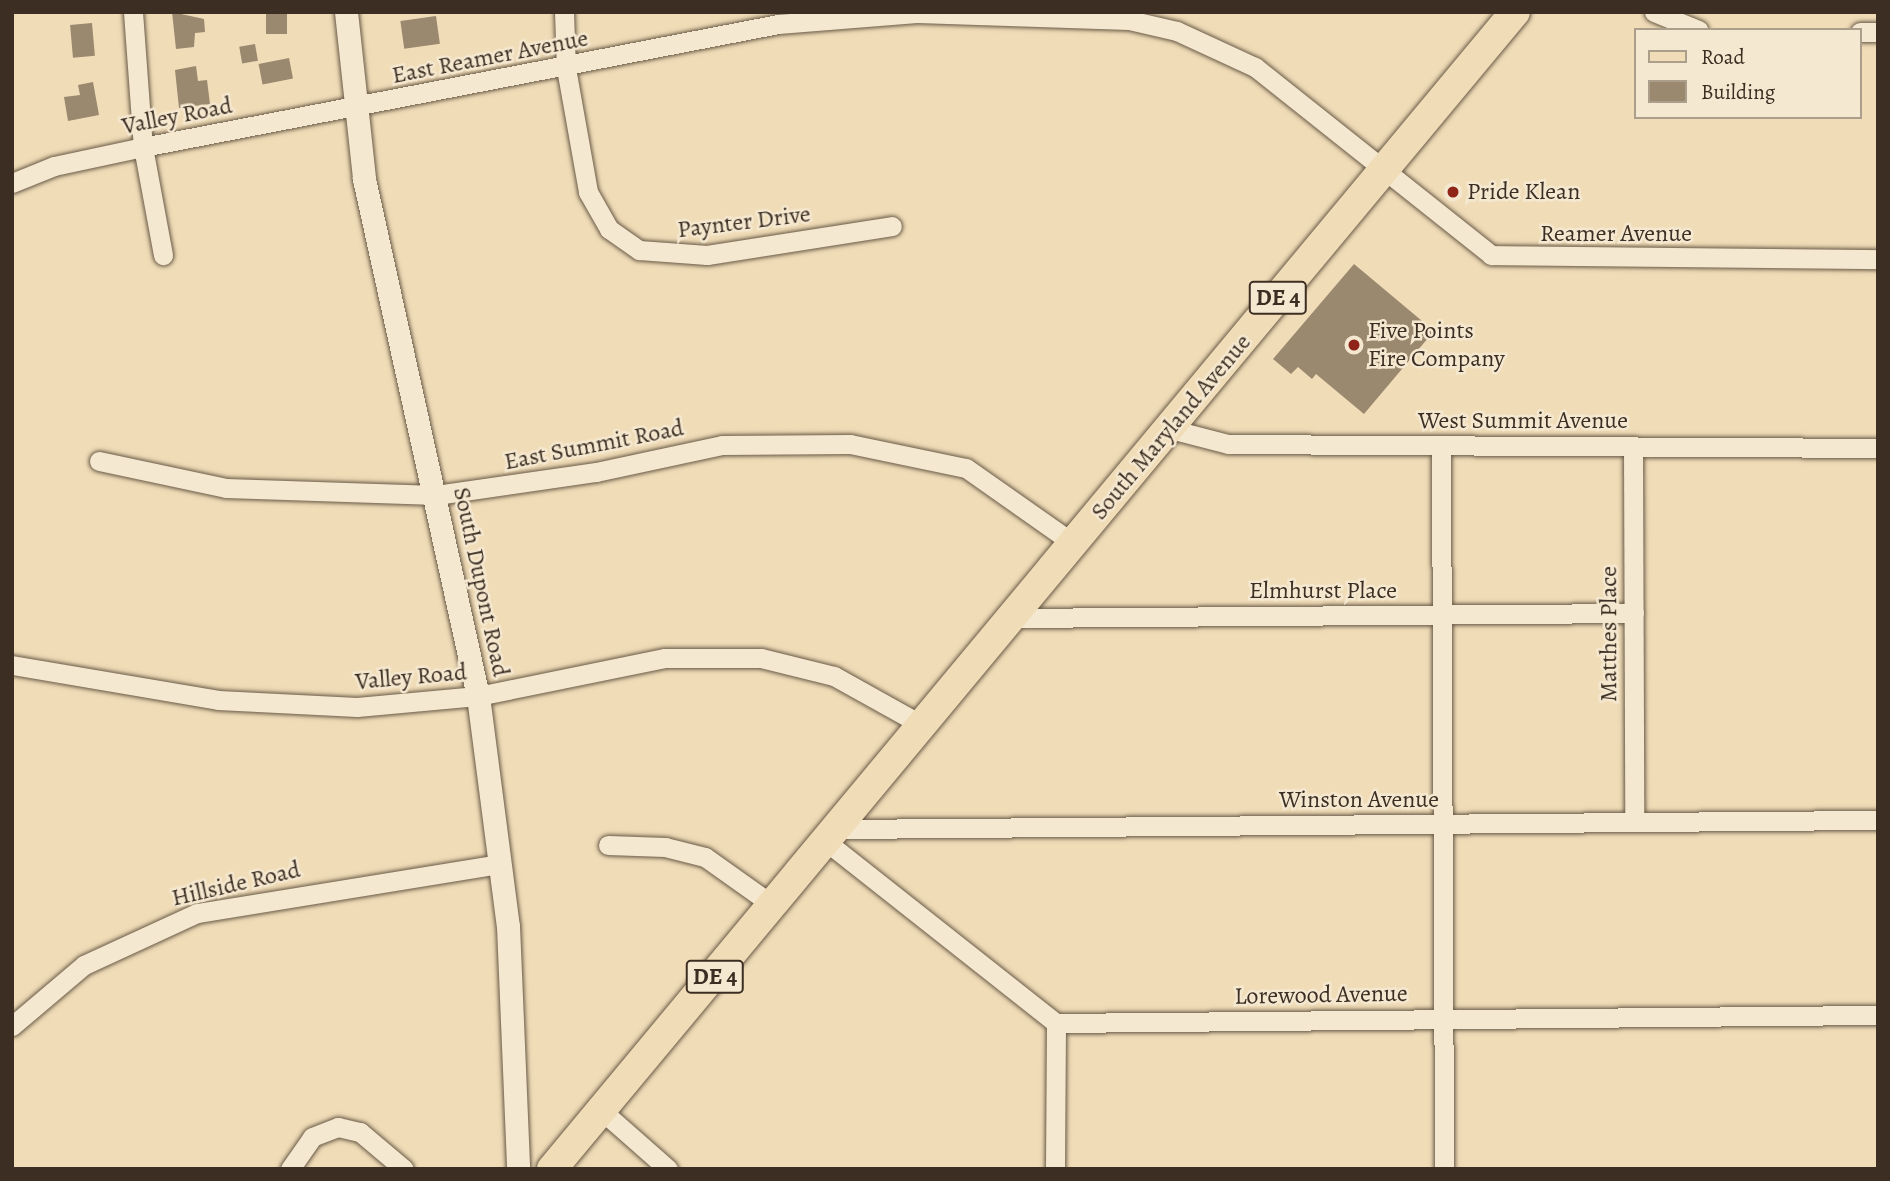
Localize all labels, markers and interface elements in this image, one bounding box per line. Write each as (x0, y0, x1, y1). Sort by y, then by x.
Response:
street label: East Reamer Avenue (389, 24, 591, 90)
legend (1634, 28, 1862, 119)
text: Road (1701, 43, 1745, 71)
text: Building (1701, 78, 1775, 106)
street label: Valley Road (119, 91, 235, 141)
place label: Pride Klean (1467, 178, 1580, 206)
marker: Pride Klean (1445, 184, 1461, 200)
street label: Paynter Drive (676, 200, 812, 244)
street label: Reamer Avenue (1540, 220, 1692, 248)
road number: DE 4 (1248, 278, 1308, 318)
place label: Five Points Fire Company (1368, 317, 1505, 373)
street label: South Maryland Avenue (1085, 328, 1257, 526)
marker: Five Points Fire Company (1346, 337, 1362, 353)
street label: West Summit Avenue (1418, 407, 1628, 435)
street label: East Summit Road (502, 413, 686, 477)
street label: South Dupont Road (447, 485, 515, 679)
street label: Matthes Place (1595, 566, 1623, 702)
street label: Elmhurst Place (1249, 577, 1397, 605)
street label: Valley Road (354, 658, 468, 696)
street label: Winston Avenue (1279, 786, 1439, 814)
street label: Hillside Road (169, 855, 303, 913)
road number: DE 4 (685, 958, 745, 996)
street label: Lorewood Avenue (1234, 979, 1408, 1011)

